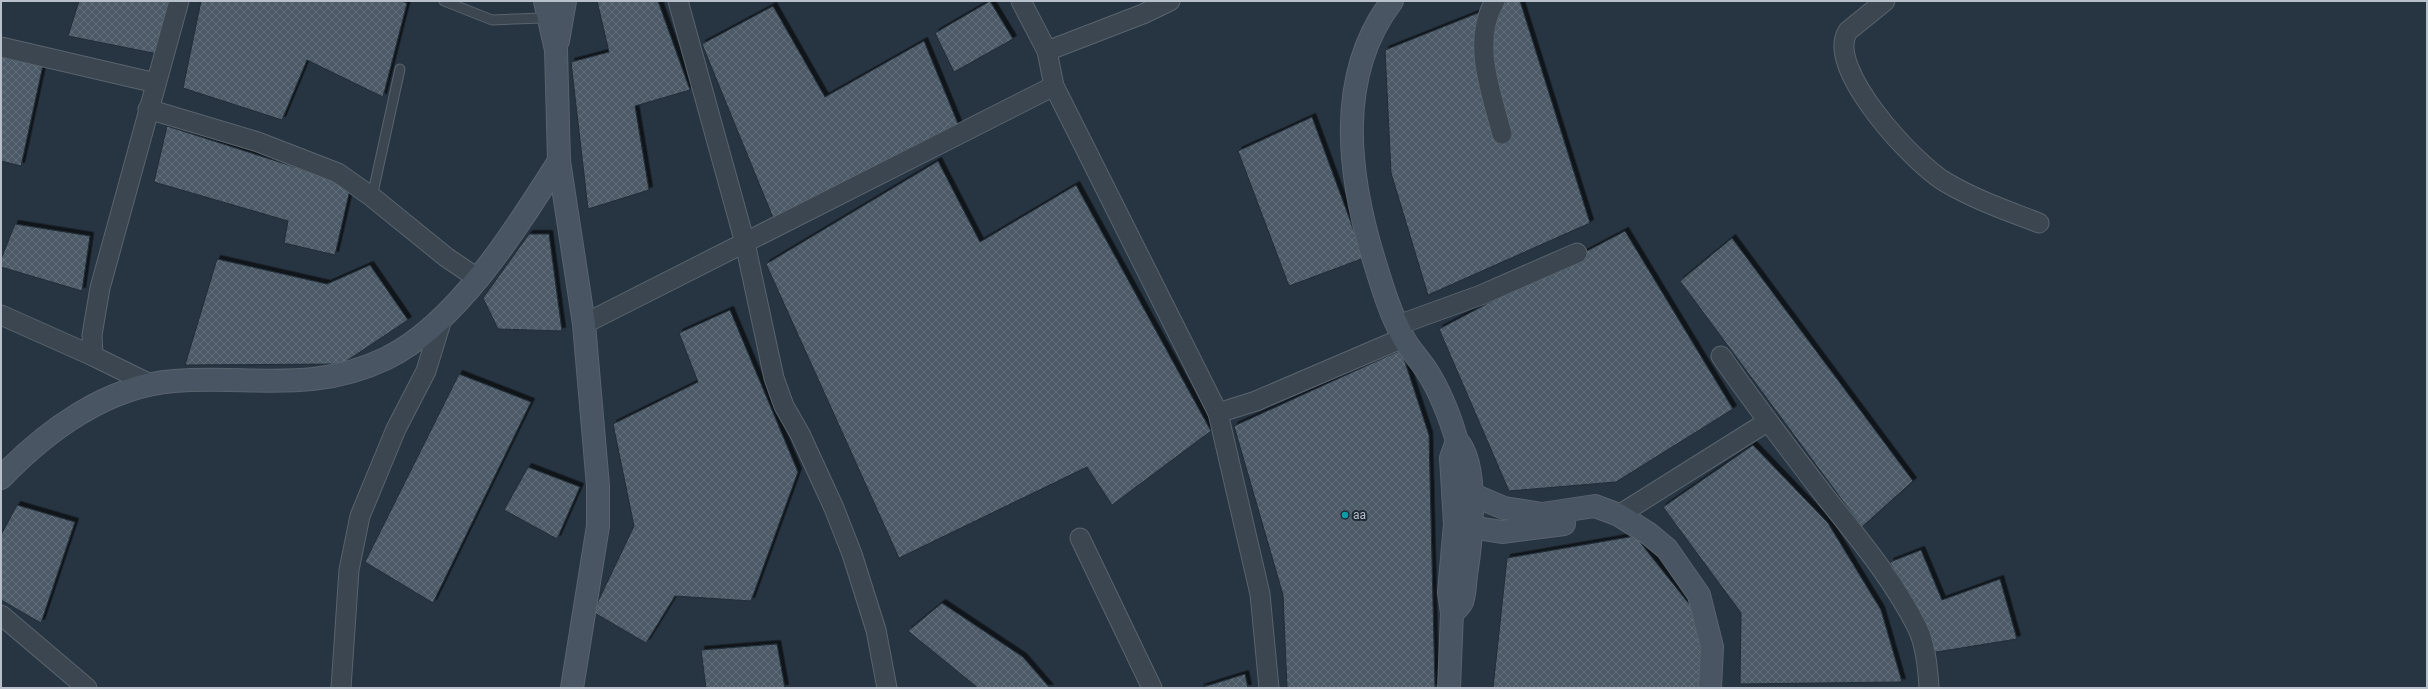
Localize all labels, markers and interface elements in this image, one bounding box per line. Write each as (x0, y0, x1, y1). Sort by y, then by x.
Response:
place label: aa (1353, 508, 1366, 522)
marker: aa (1340, 510, 1350, 520)

